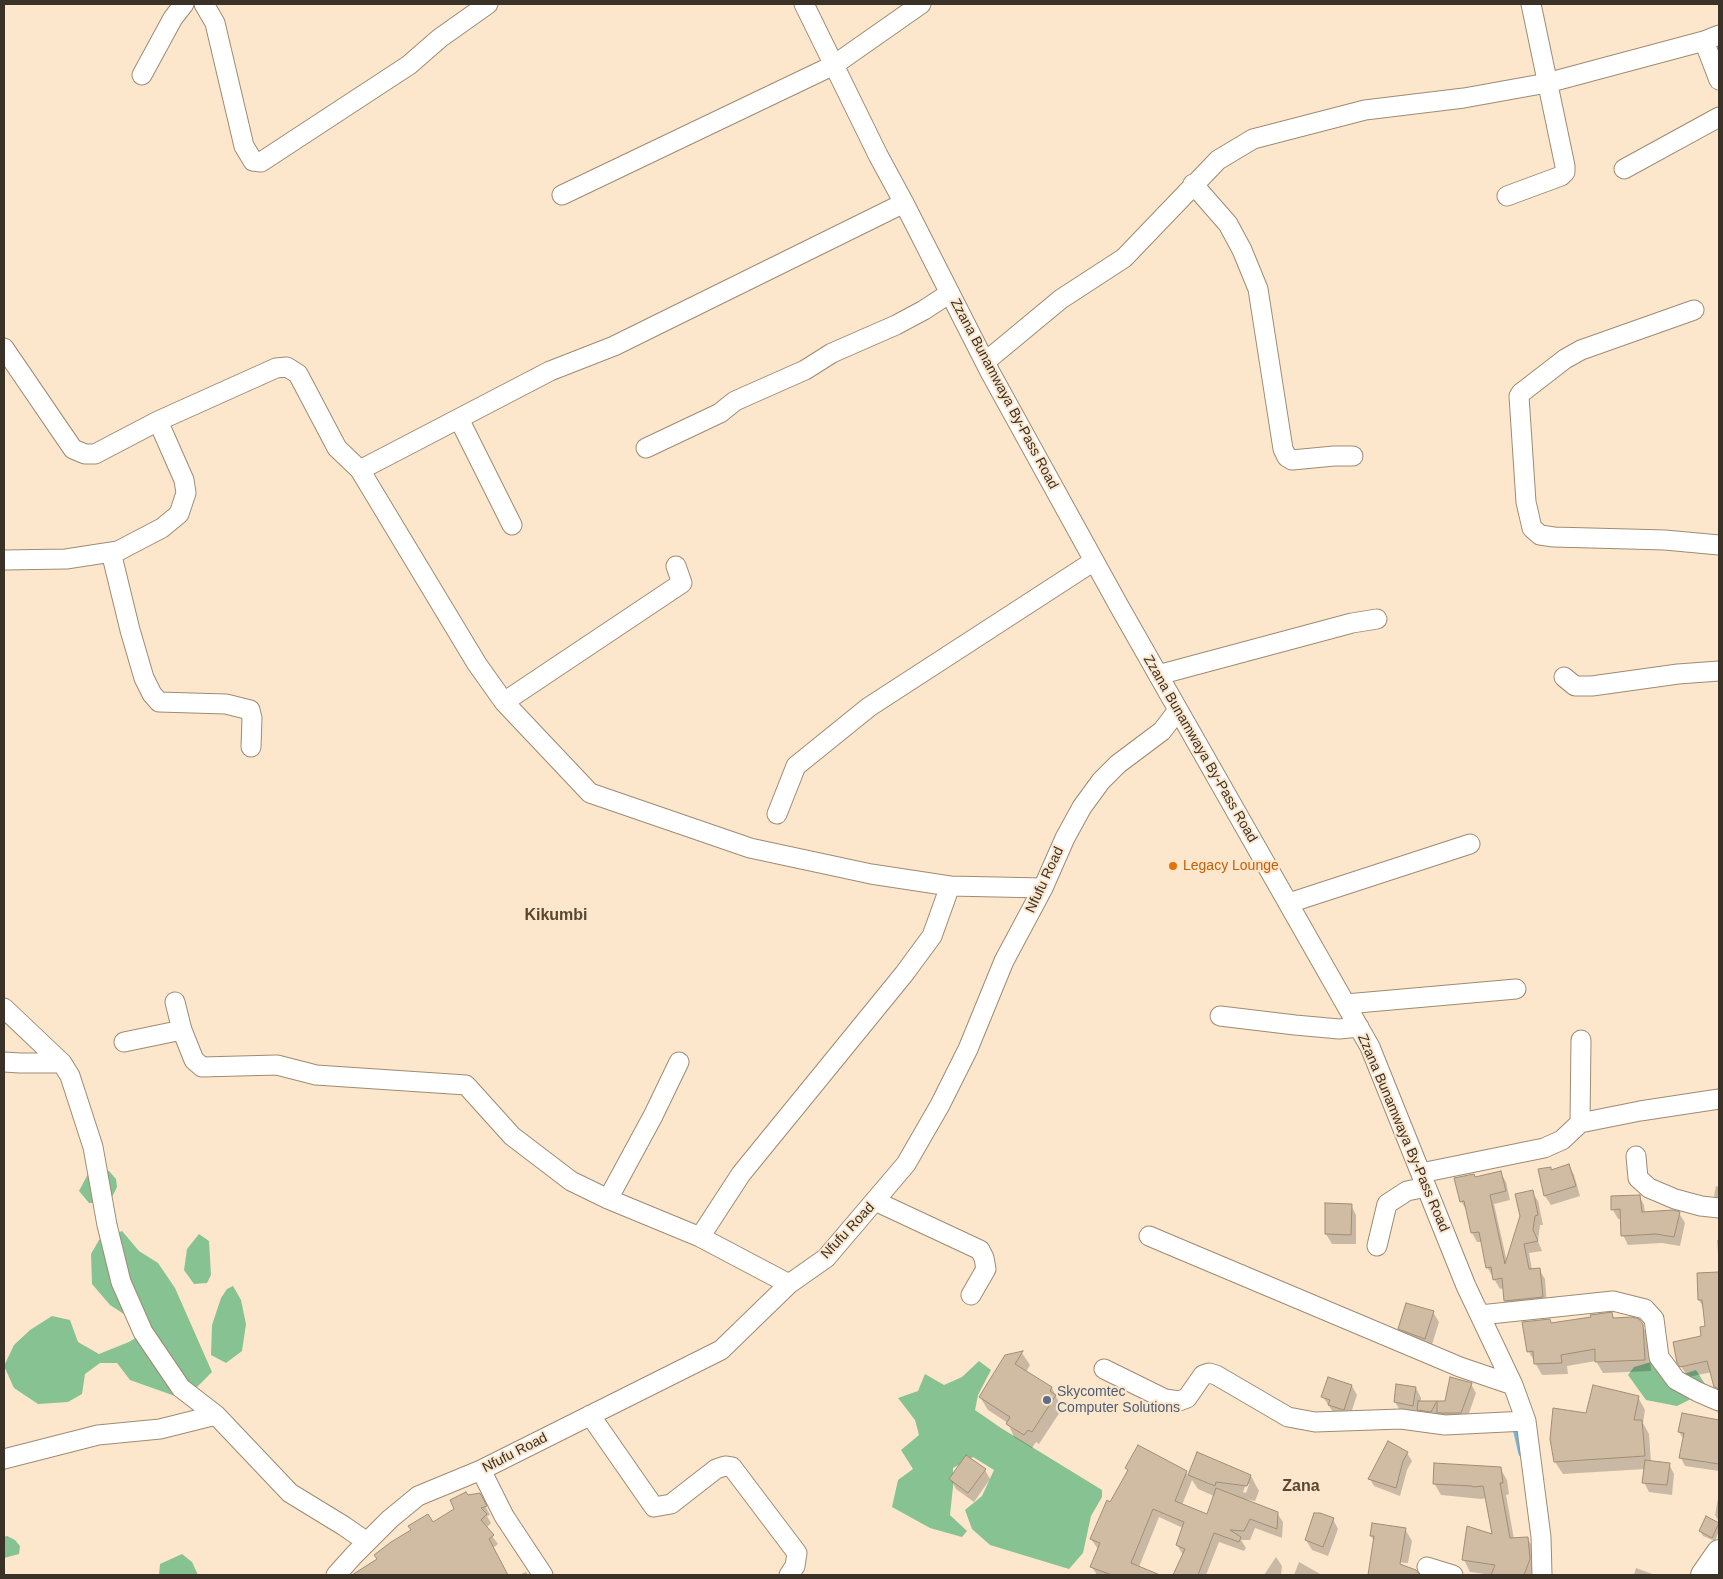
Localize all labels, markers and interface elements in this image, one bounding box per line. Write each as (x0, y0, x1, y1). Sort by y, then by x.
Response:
street label: Zzana Bunamwaya By-Pass Road (947, 296, 1061, 492)
street label: Zzana Bunamwaya By-Pass Road (1139, 652, 1261, 846)
street label: Nfufu Road (1022, 844, 1068, 916)
place label: Legacy Lounge (1183, 858, 1279, 874)
marker: Legacy Lounge (1167, 860, 1179, 872)
district label: Kikumbi (524, 906, 588, 926)
street label: Zzana Bunamwaya By-Pass Road (1354, 1032, 1452, 1234)
street label: Nfufu Road (818, 1199, 878, 1263)
place label: Skycomtec Computer Solutions (1057, 1384, 1180, 1416)
marker: Skycomtec Computer Solutions (1041, 1394, 1053, 1406)
street label: Nfufu Road (480, 1429, 550, 1477)
district label: Zana (1282, 1477, 1320, 1497)

